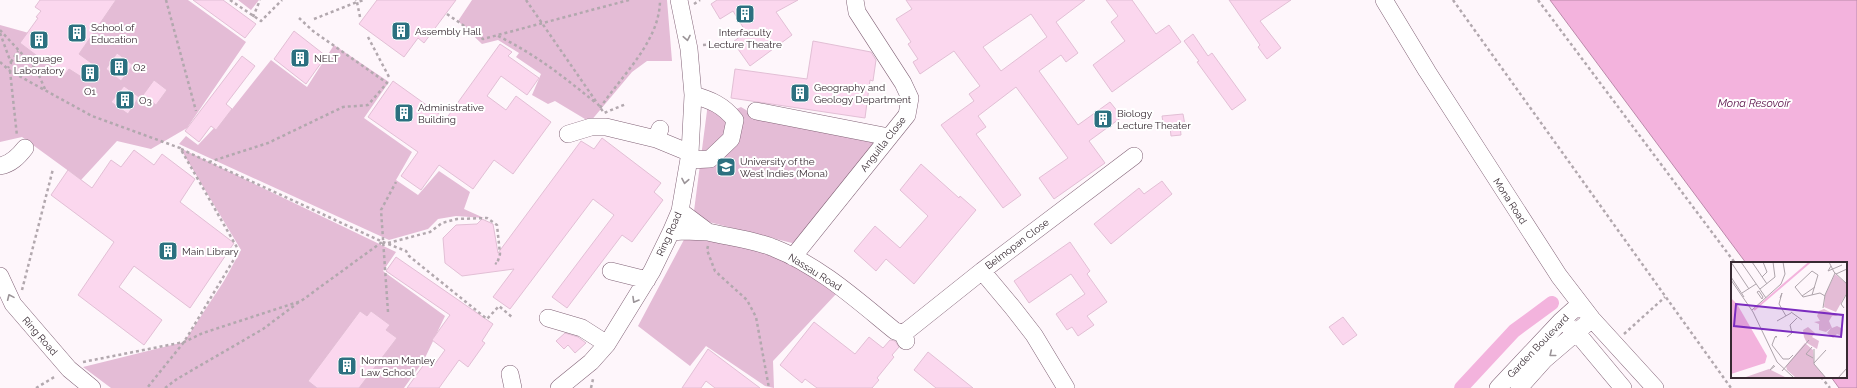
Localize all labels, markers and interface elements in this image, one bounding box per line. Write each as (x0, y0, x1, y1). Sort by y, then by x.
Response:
building icon: Interfaculty Lecture Theatre (734, 3, 756, 25)
building icon: Assembly Hall (390, 20, 412, 42)
building icon: School of Education (66, 22, 88, 44)
place label: School of Education (91, 22, 137, 45)
place label: Assembly Hall (415, 26, 481, 37)
place label: Interfaculty Lecture Theatre (708, 27, 782, 50)
building icon: Language Laboratory (28, 29, 50, 51)
one-way arrow (682, 35, 691, 41)
building icon: NELT (289, 47, 311, 69)
place label: Language Laboratory (14, 53, 65, 76)
place label: NELT (314, 53, 339, 64)
building icon: O2 (108, 56, 130, 78)
building icon: O1 (79, 62, 101, 84)
place label: O2 (133, 62, 146, 73)
building icon: Geography and Geology Department (789, 82, 811, 104)
place label: Geography and Geology Department (814, 82, 912, 105)
place label: O1 (84, 86, 97, 97)
building icon: O3 (114, 89, 136, 111)
place label: O3 (139, 95, 152, 106)
water label: Mona Resovoir (1718, 97, 1791, 110)
building icon: Administrative Building (393, 102, 415, 124)
place label: Administrative Building (418, 102, 484, 125)
building icon: Biology Lecture Theater (1092, 108, 1114, 130)
place label: Biology Lecture Theater (1117, 108, 1191, 131)
street label: Anguilla Close (858, 114, 908, 174)
school or university icon: University of the West Indies (Mona) (715, 156, 737, 178)
place label: University of the West Indies (Mona) (740, 156, 828, 179)
street label: Mona Road (1491, 176, 1529, 226)
one-way arrow (681, 178, 690, 184)
street label: Ring Road (654, 210, 684, 258)
street label: Belmopan Close (983, 216, 1051, 271)
building icon: Main Library (157, 240, 179, 262)
place label: Main Library (182, 246, 239, 257)
street label: Nassau Road (786, 251, 844, 293)
inset map (1731, 262, 1847, 378)
one-way arrow (7, 294, 15, 302)
one-way arrow (632, 296, 639, 303)
street label: Garden Boulevard (1505, 312, 1571, 380)
street label: Ring Road (20, 315, 60, 357)
one-way arrow (1550, 349, 1557, 356)
building icon: Norman Manley Law School (336, 355, 358, 377)
place label: Norman Manley Law School (361, 355, 436, 378)

